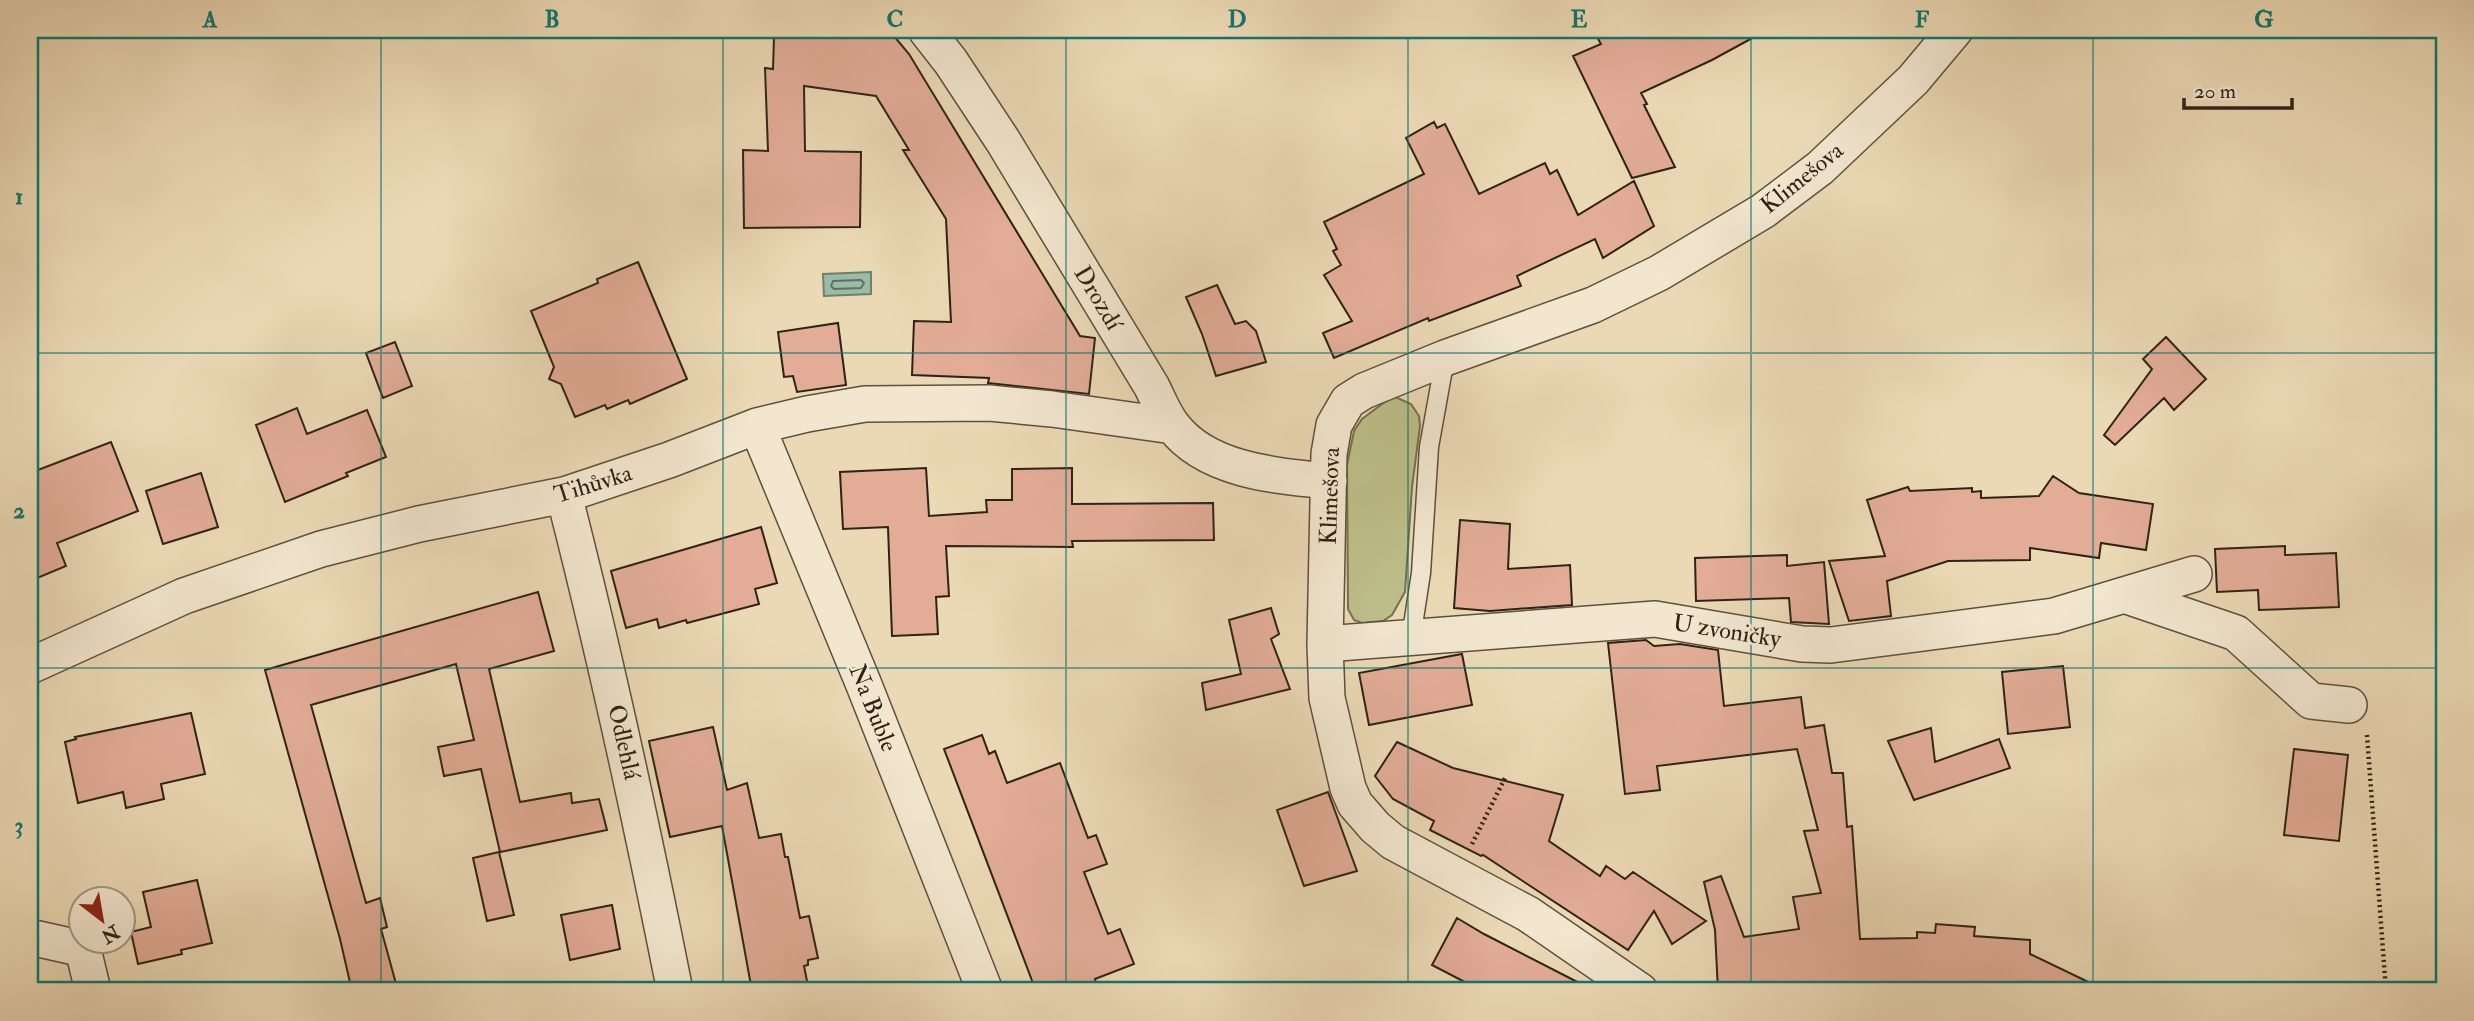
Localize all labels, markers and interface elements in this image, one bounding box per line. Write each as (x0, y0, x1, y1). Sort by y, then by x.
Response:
text: A (202, 5, 218, 34)
text: B (544, 5, 560, 34)
text: C (887, 5, 903, 34)
text: D (1228, 5, 1246, 34)
text: E (1571, 5, 1588, 34)
text: F (1915, 5, 1930, 34)
text: G (2254, 5, 2274, 34)
scale bar (2184, 66, 2292, 110)
text: 20 m (2194, 78, 2236, 105)
street label: Klimešova (1754, 135, 1851, 221)
text: 1 (15, 182, 23, 211)
street label: Drozdí (1067, 260, 1130, 337)
street label: Klimešova (1313, 446, 1347, 545)
street label: Tihůvka (550, 457, 637, 511)
text: 2 (13, 496, 25, 525)
street label: U zvoničky (1671, 607, 1784, 655)
street label: Na Buble (841, 660, 905, 756)
street label: Odlehlá (600, 701, 648, 784)
text: 3 (15, 811, 23, 840)
north arrow (66, 884, 136, 954)
text: N (96, 919, 125, 949)

